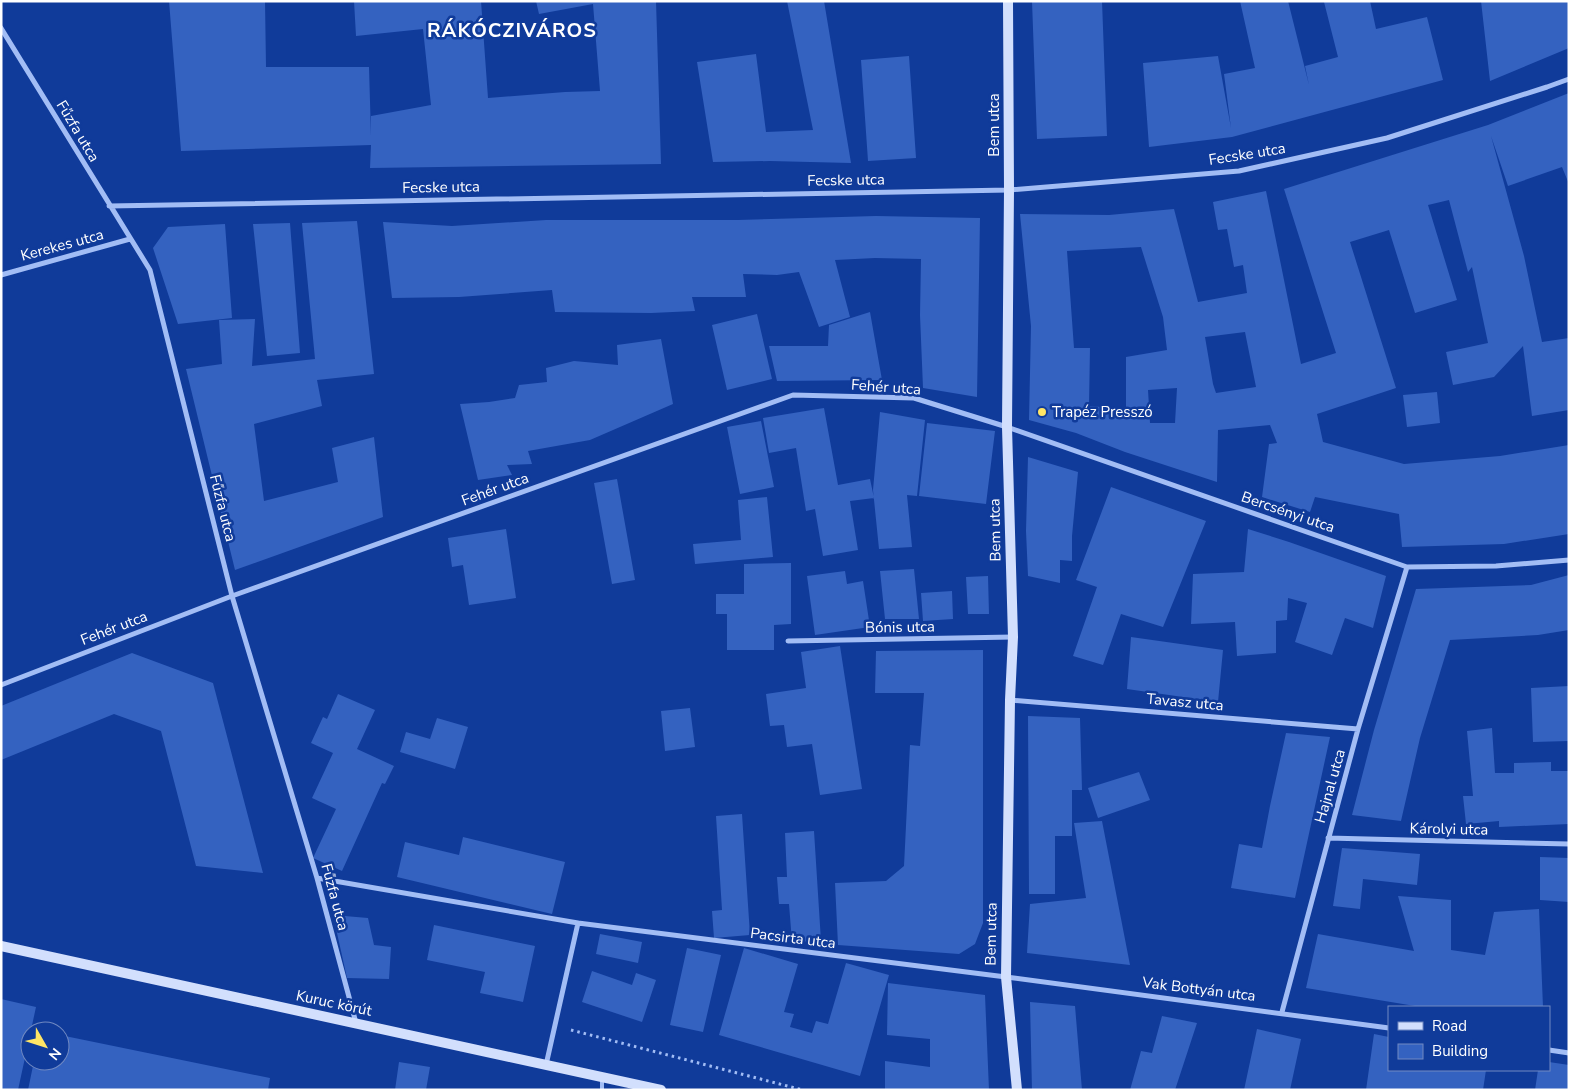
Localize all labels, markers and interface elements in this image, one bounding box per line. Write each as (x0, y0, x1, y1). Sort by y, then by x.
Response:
district label: RÁKÓCZIVÁROS (427, 17, 597, 44)
street label: Bem utca (984, 93, 1004, 157)
street label: Fűzfa utca (52, 96, 104, 166)
street label: Fecske utca (1207, 138, 1287, 170)
street label: Fecske utca (807, 169, 885, 191)
street label: Fecske utca (402, 176, 480, 198)
street label: Kerekes utca (18, 224, 106, 266)
street label: Fehér utca (850, 375, 922, 399)
place label: Trapéz Presszó (1052, 402, 1153, 422)
marker: Trapéz Presszó (1036, 406, 1048, 418)
street label: Fehér utca (459, 468, 531, 510)
street label: Fűzfa utca (205, 472, 241, 544)
street label: Bercsényi utca (1239, 487, 1337, 537)
street label: Bem utca (984, 498, 1006, 562)
street label: Fehér utca (78, 606, 150, 650)
street label: Bónis utca (865, 616, 935, 638)
street label: Tavasz utca (1145, 689, 1225, 715)
street label: Hajnal utca (1310, 747, 1350, 825)
street label: Károlyi utca (1409, 818, 1489, 840)
street label: Fűzfa utca (316, 861, 354, 933)
street label: Bem utca (980, 902, 1002, 966)
street label: Pacsirta utca (749, 923, 837, 953)
street label: Vak Bottyán utca (1140, 972, 1257, 1006)
street label: Kuruc körút (294, 985, 374, 1021)
legend (1388, 1006, 1550, 1071)
text: Road (1432, 1016, 1467, 1036)
north arrow (20, 1021, 70, 1071)
text: Building (1432, 1041, 1488, 1061)
text: N (44, 1044, 65, 1064)

